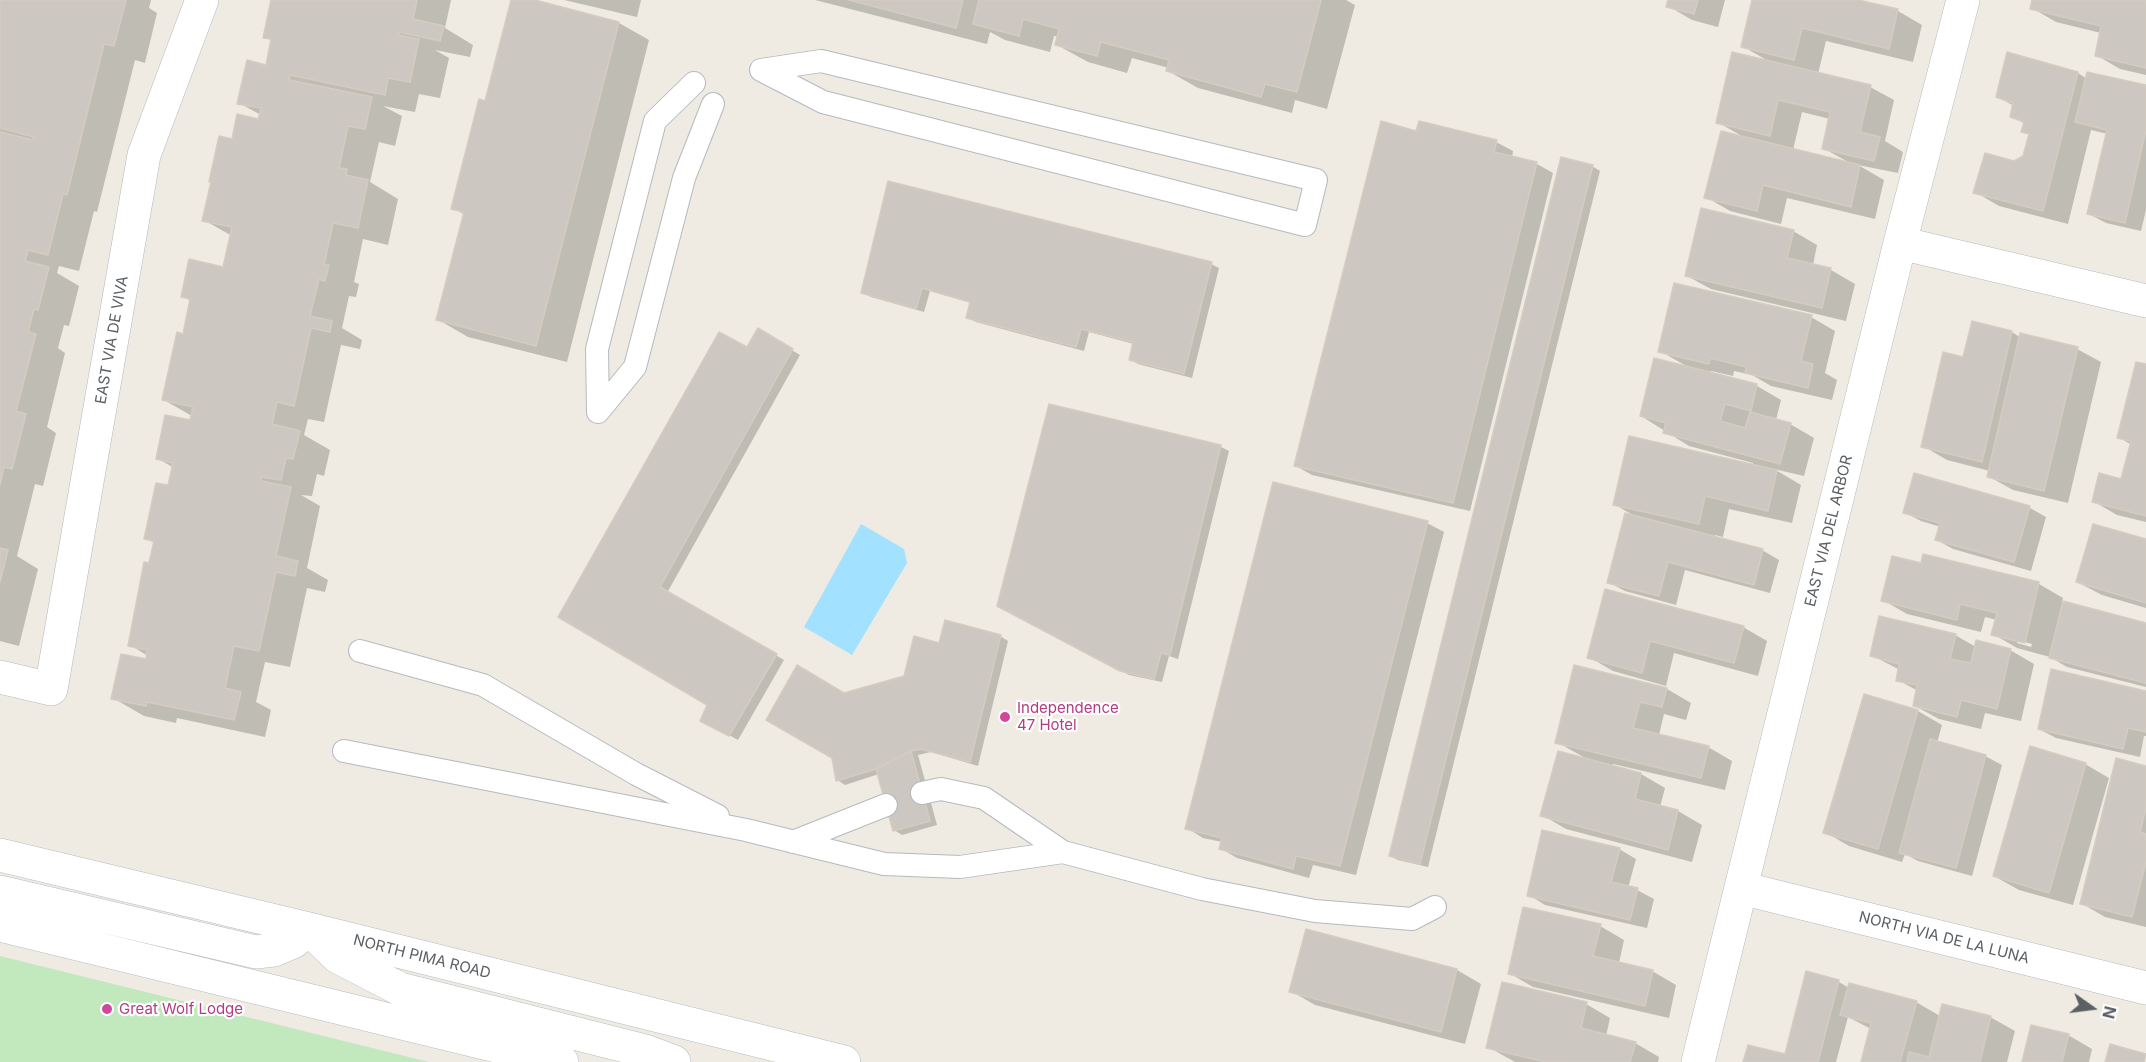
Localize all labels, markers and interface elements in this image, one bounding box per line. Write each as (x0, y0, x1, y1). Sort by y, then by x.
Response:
street label: EAST VIA DE VIVA (92, 274, 132, 406)
street label: EAST VIA DEL ARBOR (1801, 453, 1857, 609)
place label: Independence 47 Hotel (1017, 699, 1119, 734)
marker: Independence 47 Hotel (998, 710, 1012, 724)
street label: NORTH VIA DE LA LUNA (1857, 908, 2031, 968)
street label: NORTH PIMA ROAD (351, 931, 493, 983)
north arrow (2062, 978, 2122, 1038)
place label: Great Wolf Lodge (119, 1000, 243, 1018)
marker: Great Wolf Lodge (100, 1002, 114, 1016)
text: N (2098, 1004, 2121, 1021)

